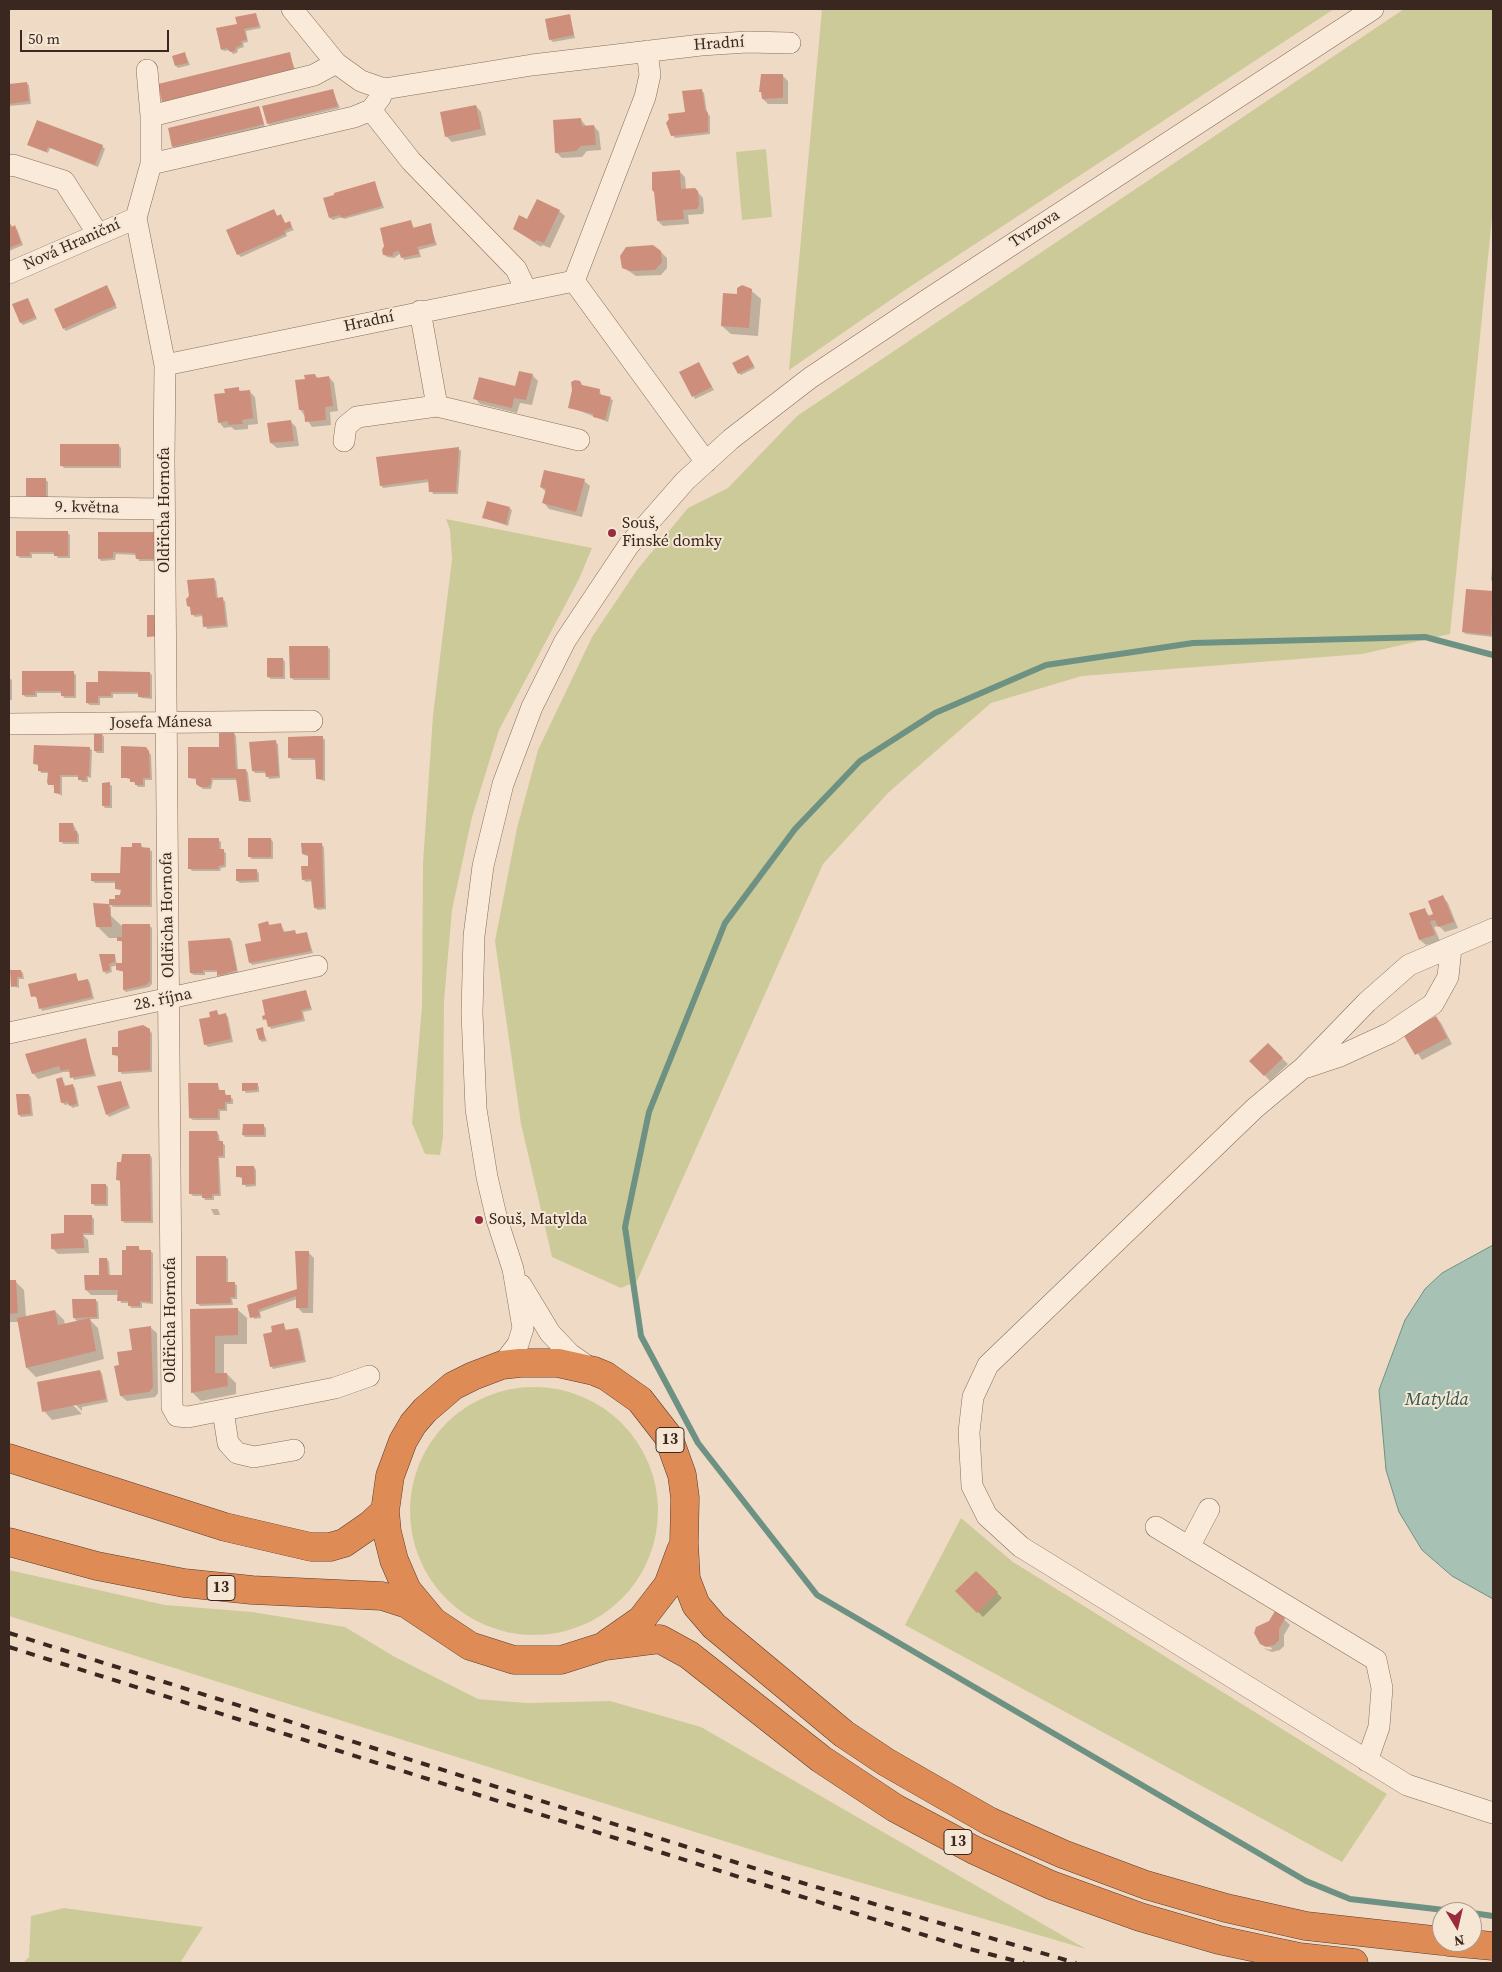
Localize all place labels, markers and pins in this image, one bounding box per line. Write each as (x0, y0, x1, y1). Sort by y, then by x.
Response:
place label: Souš, Finské domky (622, 514, 722, 552)
marker: Souš, Finské domky (606, 527, 618, 539)
place label: Souš, Matylda (489, 1210, 587, 1230)
marker: Souš, Matylda (473, 1214, 485, 1226)

